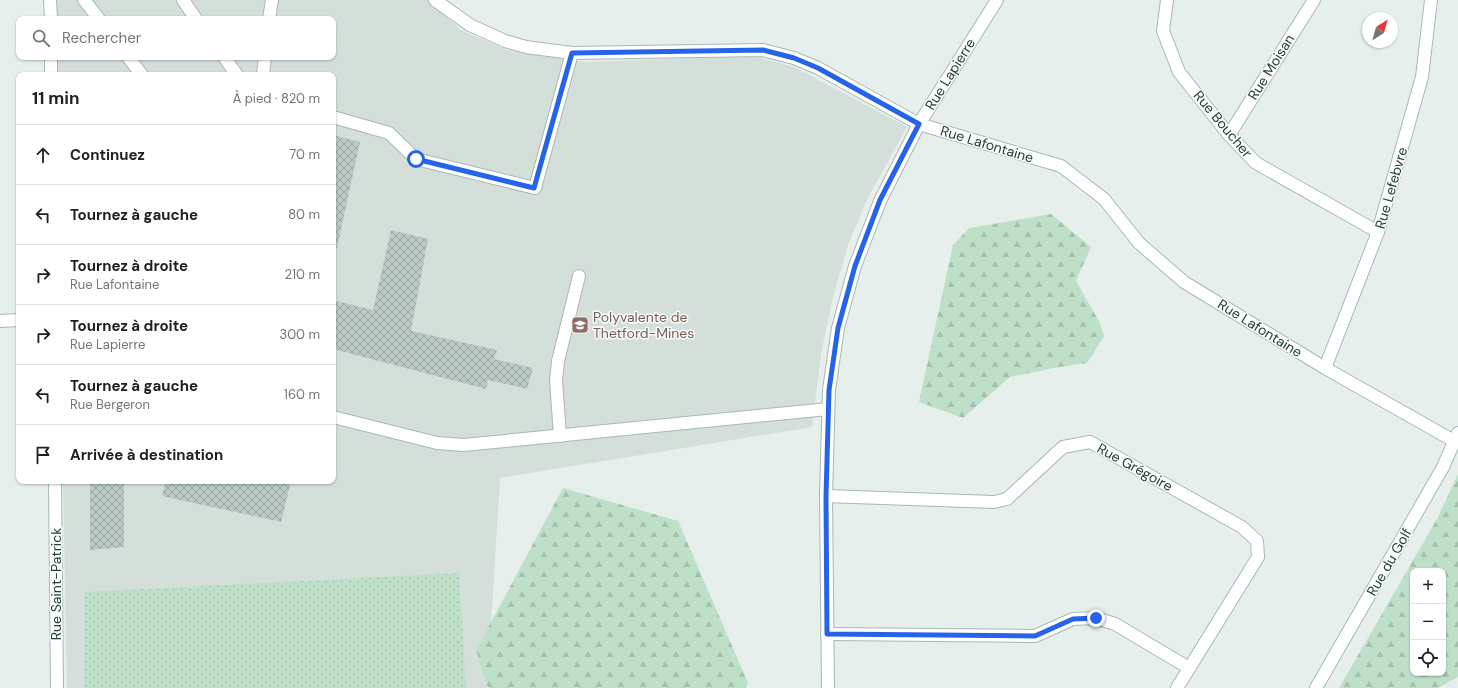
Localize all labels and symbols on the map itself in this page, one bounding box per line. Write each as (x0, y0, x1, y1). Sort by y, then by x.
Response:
north arrow (1362, 12, 1398, 48)
street label: Rue Moisan (1244, 31, 1298, 103)
street label: Rue Lapierre (921, 35, 979, 113)
street label: Rue Boucher (1190, 87, 1256, 161)
street label: Rue Lafontaine (938, 121, 1036, 167)
street label: Rue Lefebvre (1371, 145, 1411, 231)
route start (407, 150, 425, 168)
street label: Rue Lafontaine (1214, 295, 1306, 361)
place label: Polyvalente de Thetford-Mines (593, 308, 694, 342)
school or university icon: Polyvalente de Thetford-Mines (570, 315, 590, 335)
street label: Rue Grégoire (1094, 439, 1176, 495)
street label: Rue du Golf (1362, 525, 1416, 599)
street label: Rue Saint-Patrick (47, 528, 65, 640)
route end (1087, 609, 1105, 627)

